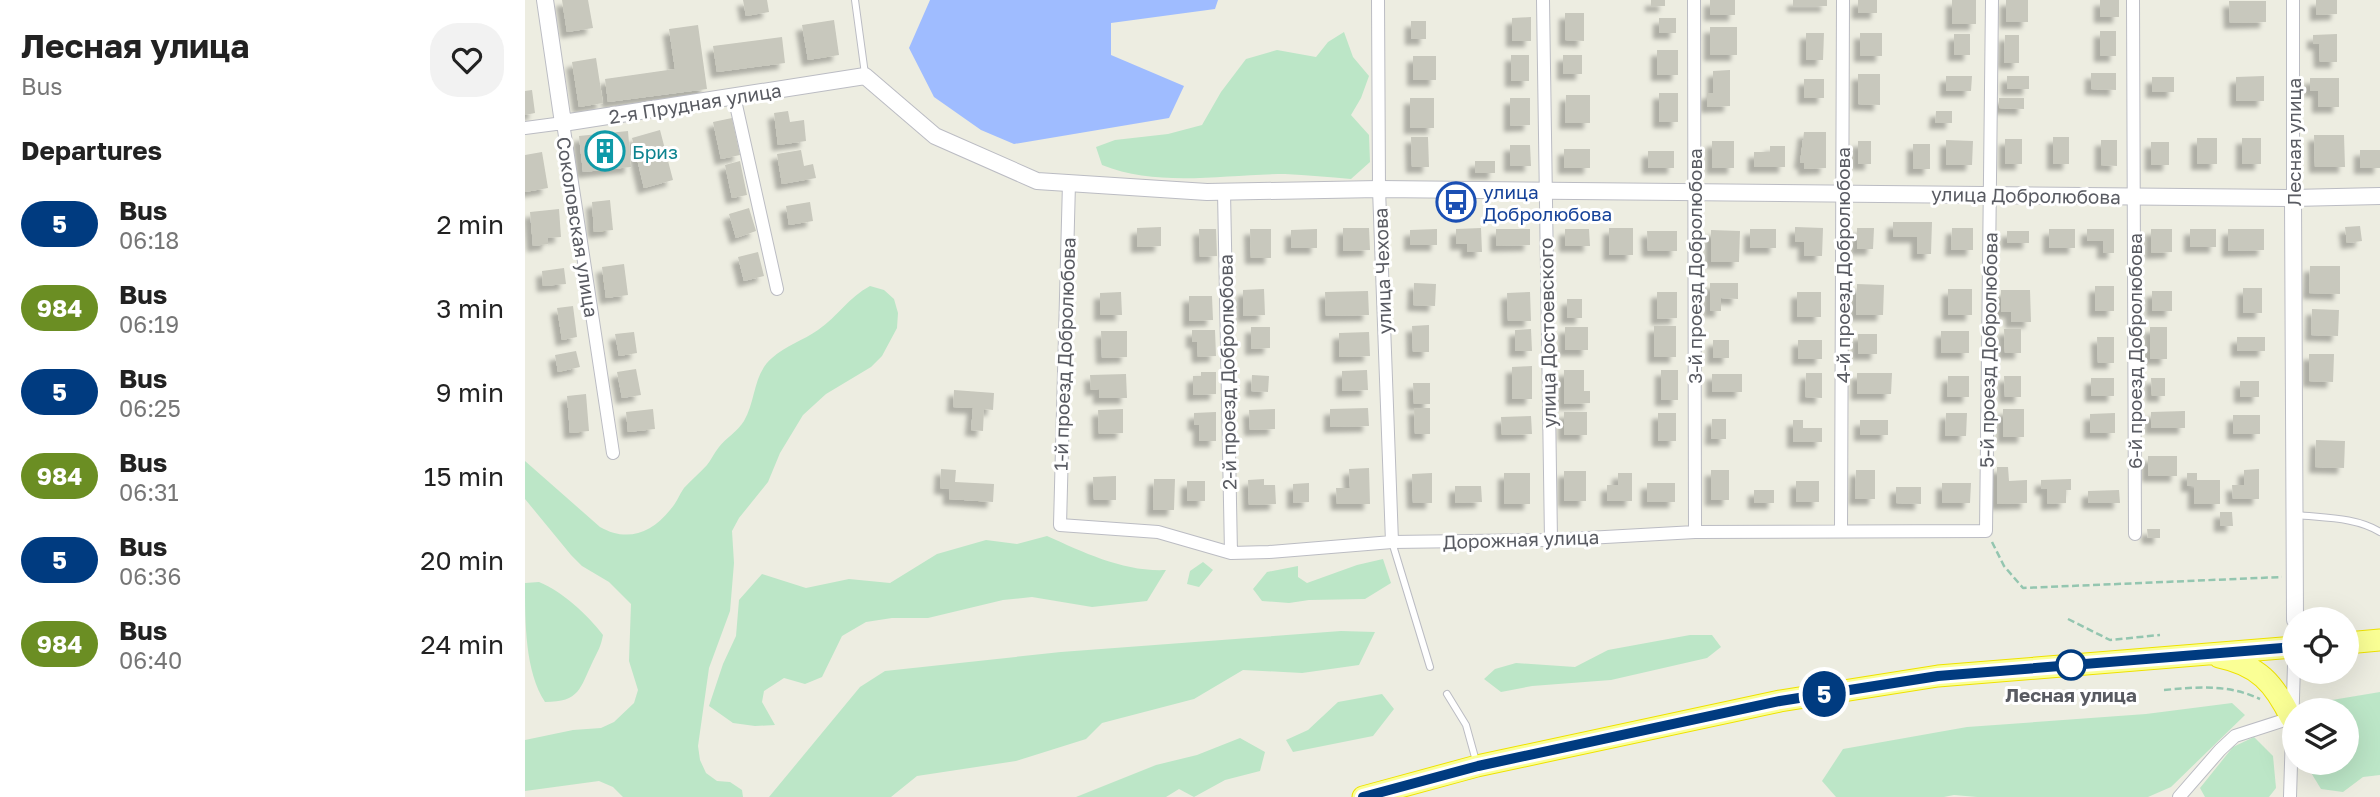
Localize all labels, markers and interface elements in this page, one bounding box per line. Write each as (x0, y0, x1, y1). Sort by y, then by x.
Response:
button: heart (430, 23, 504, 97)
text: Лесная улица (21, 26, 249, 65)
text: Bus (21, 72, 63, 100)
street label: 2-я Прудная улица (607, 78, 783, 128)
street label: Лесная улица (2282, 78, 2305, 206)
building icon: Бриз (584, 130, 626, 172)
text: Departures (21, 135, 162, 166)
street label: Соколовская улица (552, 135, 604, 319)
place label: Бриз (632, 140, 678, 163)
street label: 4-й проезд Добролюбова (1831, 147, 1854, 383)
street label: 3-й проезд Добролюбова (1683, 148, 1706, 384)
place label: улица Добролюбова (1483, 180, 1612, 225)
bus stop icon: улица Добролюбова (1435, 181, 1477, 223)
street label: улица Добролюбова (1931, 182, 2121, 208)
text: Bus (119, 195, 167, 226)
street label: улица Чехова (1368, 207, 1396, 335)
text: 5 (52, 209, 67, 238)
text: 2 min (436, 209, 504, 240)
text: 06:18 (119, 226, 179, 254)
street label: 5-й проезд Добролюбова (1974, 232, 2002, 468)
street label: 6-й проезд Добролюбова (2123, 233, 2146, 469)
street label: 1-й проезд Добролюбова (1048, 237, 1080, 471)
street label: улица Достоевского (1534, 238, 1560, 428)
street label: 2-й проезд Добролюбова (1213, 254, 1241, 490)
text: Bus (119, 279, 167, 310)
text: 984 (37, 293, 82, 322)
text: 3 min (436, 293, 504, 324)
text: 06:19 (119, 310, 179, 338)
text: Bus (119, 363, 167, 394)
text: 5 (52, 377, 67, 406)
text: 9 min (436, 377, 504, 408)
text: 06:25 (119, 394, 181, 422)
text: Bus (119, 447, 167, 478)
text: 984 (37, 461, 82, 490)
text: 15 min (424, 461, 504, 492)
text: 06:31 (119, 478, 179, 506)
street label: Дорожная улица (1442, 525, 1600, 553)
text: Bus (119, 531, 167, 562)
text: 5 (52, 545, 67, 574)
text: 20 min (420, 545, 504, 576)
text: 06:36 (119, 562, 181, 590)
map controls (2282, 607, 2359, 775)
button: locate (2282, 607, 2359, 684)
text: Bus (119, 615, 167, 646)
text: 984 (37, 629, 82, 658)
text: 24 min (421, 629, 504, 660)
text: 06:40 (119, 646, 182, 674)
marker: Лесная улица (2056, 650, 2086, 680)
line badge: 5 (1801, 671, 1847, 717)
text: 5 (1817, 679, 1831, 708)
place label: Лесная улица (2005, 683, 2137, 706)
button: layers (2282, 698, 2359, 775)

